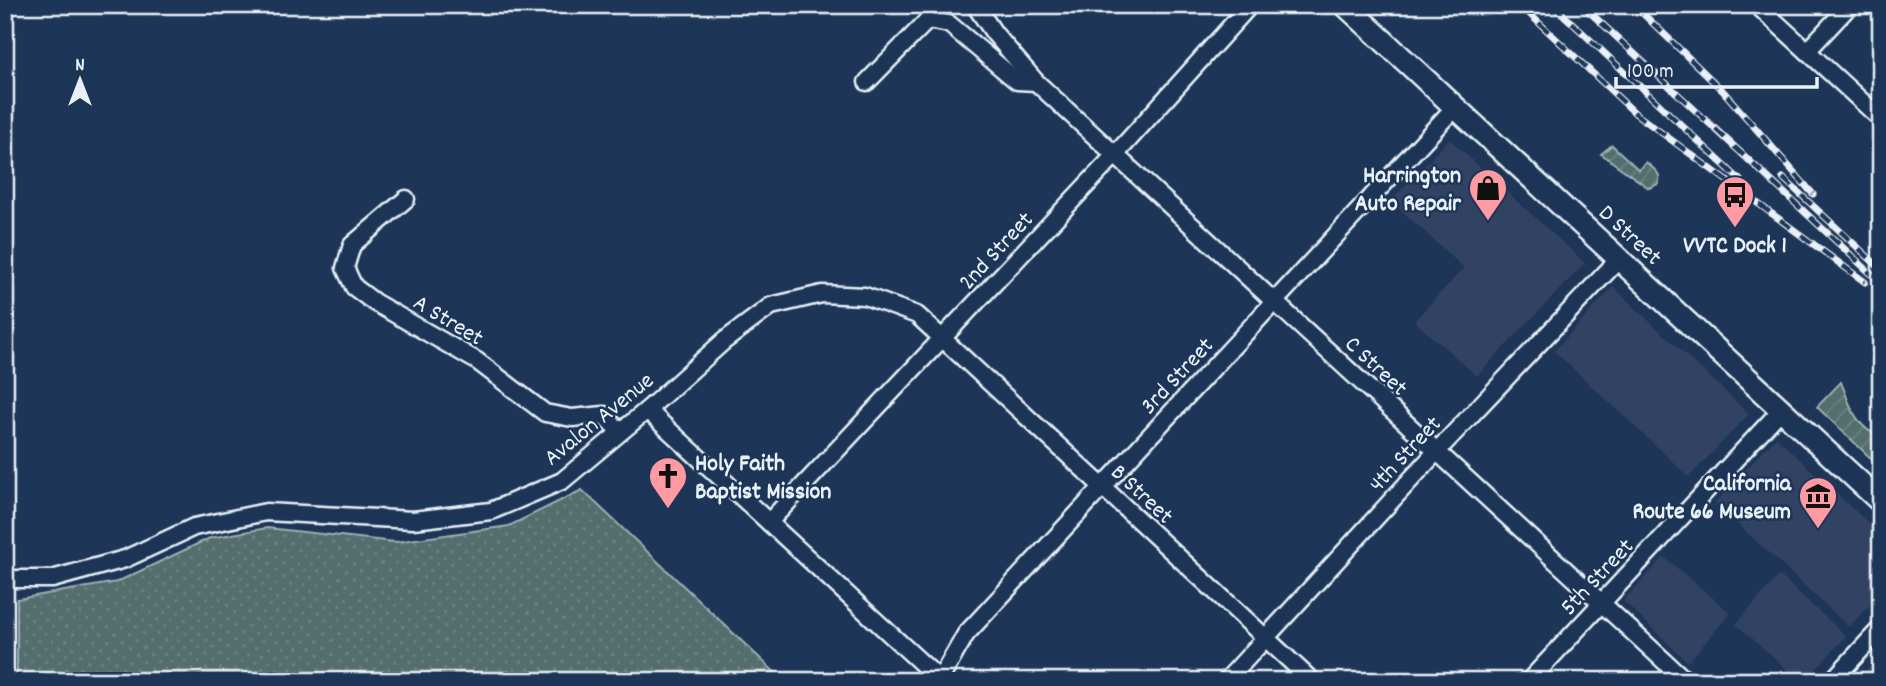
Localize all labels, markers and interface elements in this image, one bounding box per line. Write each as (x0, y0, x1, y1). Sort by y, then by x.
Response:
north arrow (46, 46, 116, 116)
scale bar (1616, 46, 1818, 90)
text: N (75, 53, 85, 80)
text: 100 m (1627, 58, 1674, 88)
place label: Harrington Auto Repair (1355, 160, 1462, 222)
shop icon: Harrington Auto Repair (1467, 167, 1509, 222)
bus stop icon: VVTC Dock 1 (1714, 174, 1756, 229)
street label: D Street (1589, 198, 1669, 275)
street label: 2nd Street (952, 205, 1043, 299)
place label: VVTC Dock 1 (1683, 230, 1787, 264)
street label: A Street (406, 287, 489, 356)
street label: C Street (1336, 329, 1414, 406)
street label: 3rd Street (1133, 331, 1223, 423)
street label: Avalon Avenue (538, 365, 662, 475)
street label: 4th Street (1362, 409, 1451, 501)
place label: Holy Faith Baptist Mission (695, 448, 831, 510)
church icon: Holy Faith Baptist Mission (647, 455, 689, 510)
street label: B Street (1102, 457, 1180, 533)
place label: California Route 66 Museum (1632, 468, 1792, 530)
museum icon: California Route 66 Museum (1797, 475, 1839, 530)
street label: 5th Street (1553, 532, 1643, 624)

